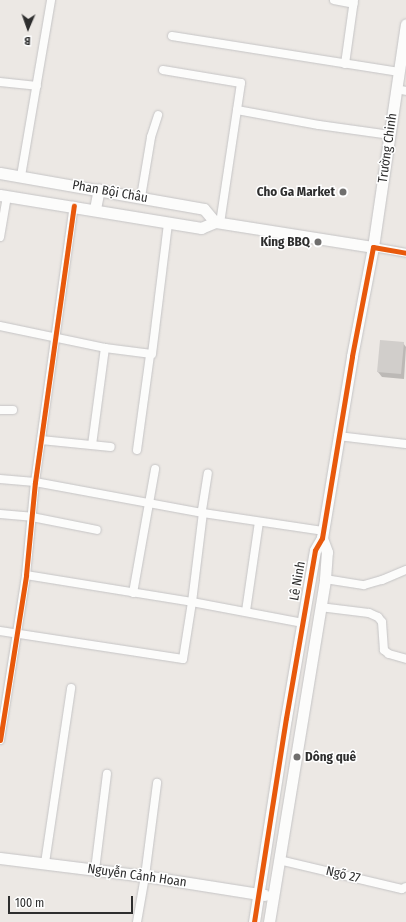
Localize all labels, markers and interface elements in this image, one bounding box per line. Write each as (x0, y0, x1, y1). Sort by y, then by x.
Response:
north arrow (8, 8, 48, 48)
text: B (24, 34, 31, 47)
street label: Trường Chinh (375, 112, 401, 184)
street label: Phan Bội Châu (71, 178, 149, 206)
place label: Cho Ga Market (257, 184, 335, 200)
marker: Cho Ga Market (338, 187, 348, 197)
place label: King BBQ (260, 234, 310, 250)
marker: King BBQ (313, 237, 323, 247)
street label: Lê Ninh (287, 560, 309, 602)
place label: Dông quê (305, 749, 356, 765)
marker: Dông quê (292, 752, 302, 762)
street label: Nguyễn Cảnh Hoan (86, 861, 188, 891)
street label: Ngõ 27 (324, 864, 362, 886)
scale bar (10, 888, 135, 914)
text: 100 m (15, 896, 44, 910)

